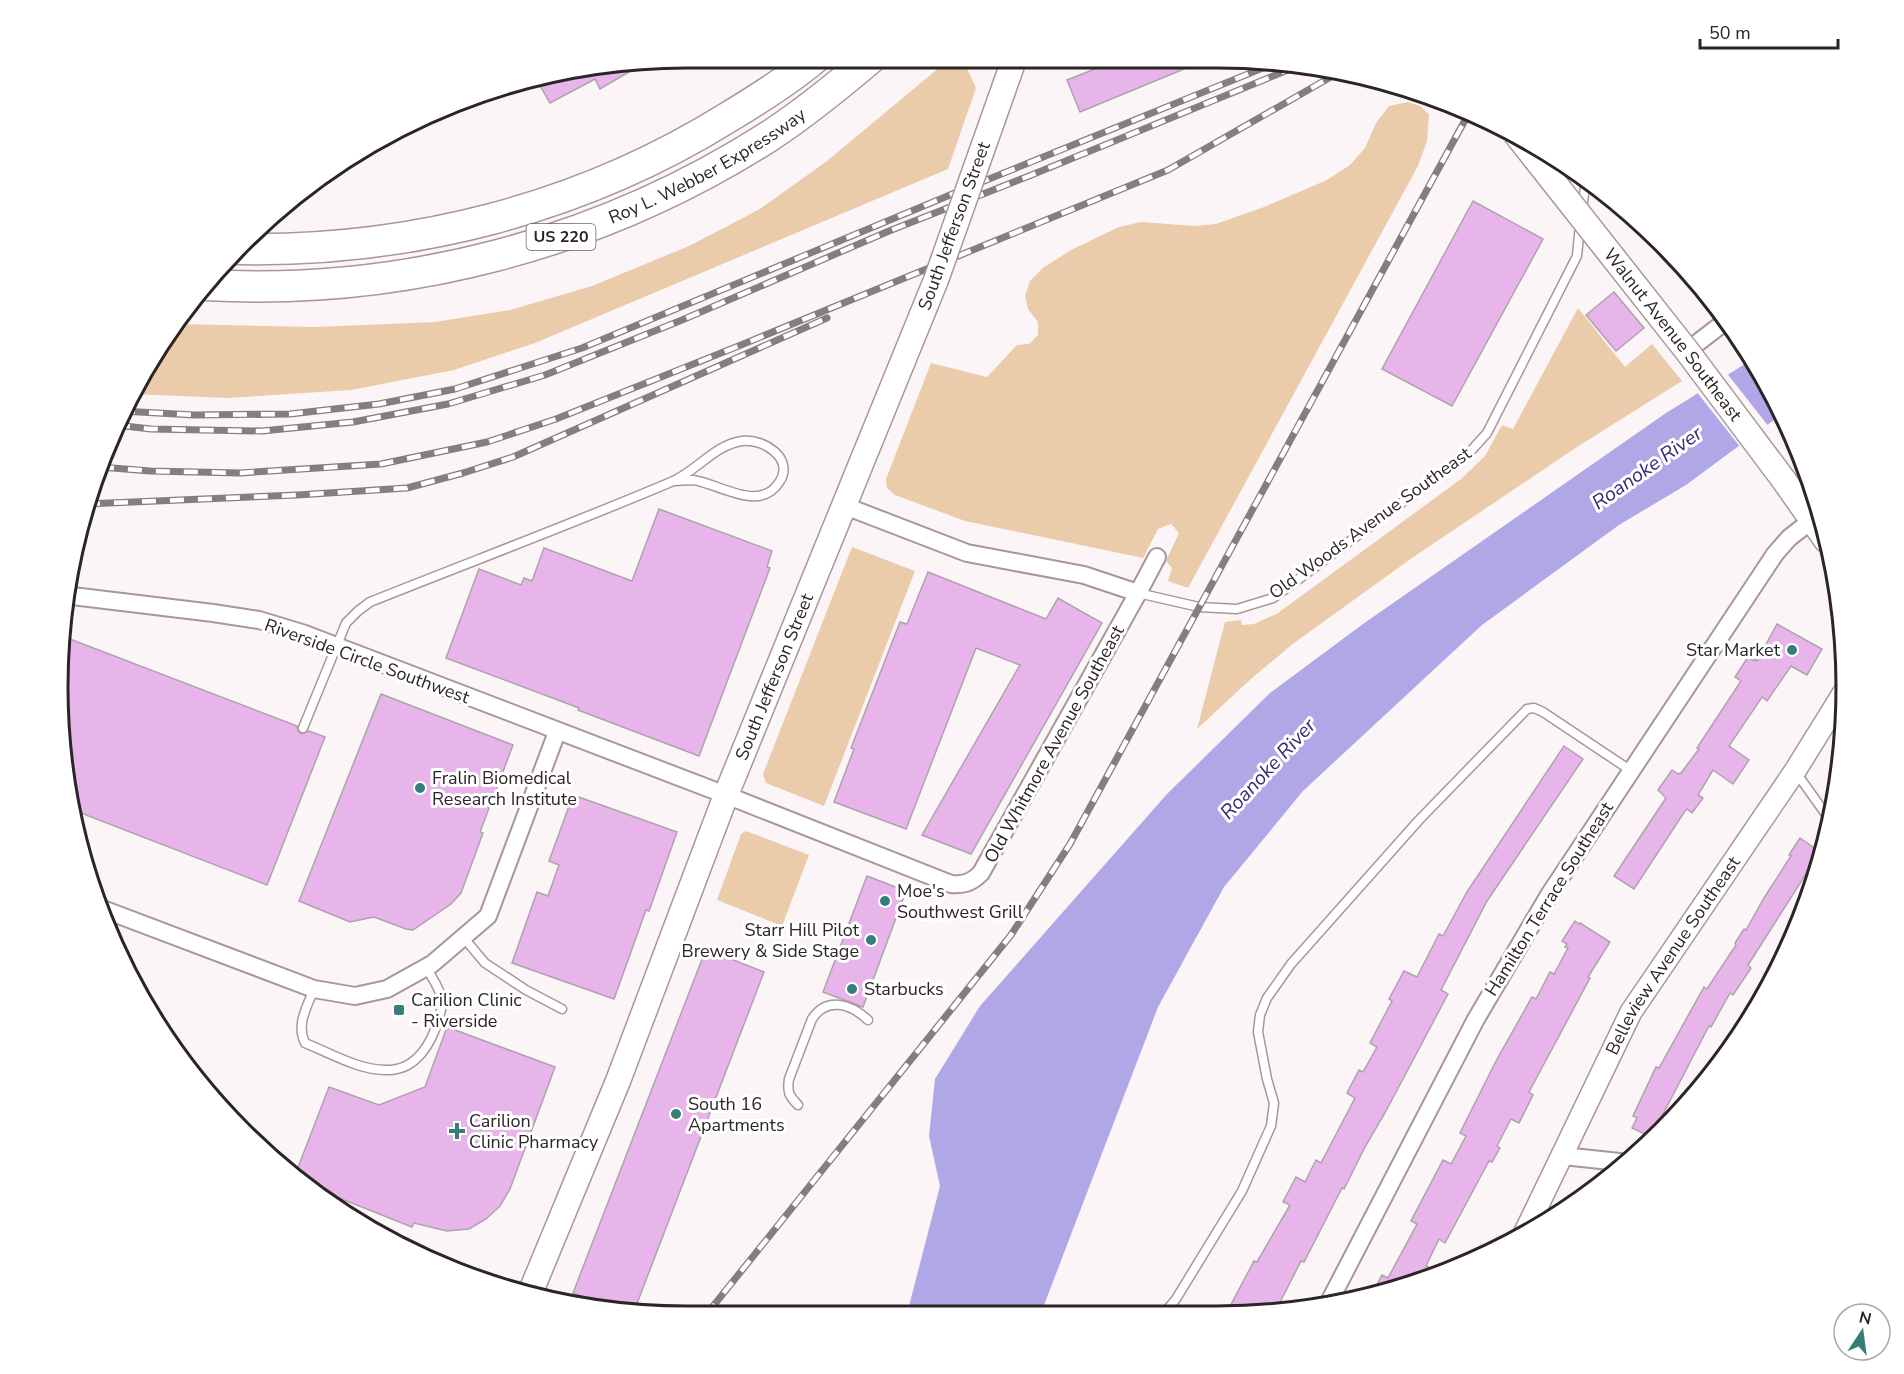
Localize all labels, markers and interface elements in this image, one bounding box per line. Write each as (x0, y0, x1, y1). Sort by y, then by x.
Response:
scale bar (1700, 12, 1838, 50)
text: 50 m (1709, 21, 1751, 45)
street label: Roy L. Webber Expressway (605, 102, 811, 229)
street label: South Jefferson Street (912, 138, 996, 314)
road number: US 220 (526, 224, 596, 250)
street label: Walnut Avenue Southeast (1598, 243, 1748, 426)
water label: Roanoke River (1586, 420, 1708, 516)
street label: Old Woods Avenue Southeast (1264, 441, 1476, 605)
street label: South Jefferson Street (729, 589, 819, 764)
street label: Riverside Circle Southwest (261, 613, 473, 709)
street label: Old Whitmore Avenue Southeast (978, 620, 1130, 867)
place label: Star Market (1686, 638, 1781, 662)
marker: Star Market (1785, 643, 1799, 657)
water label: Roanoke River (1214, 712, 1322, 825)
place label: Fralin Biomedical Research Institute (432, 766, 577, 811)
marker: Fralin Biomedical Research Institute (413, 781, 427, 795)
street label: Hamilton Terrace Southeast (1479, 797, 1619, 1001)
street label: Belleview Avenue Southeast (1600, 851, 1746, 1059)
place label: Moe's Southwest Grill (897, 879, 1024, 924)
marker: Moe's Southwest Grill (878, 894, 892, 908)
place label: Starr Hill Pilot Brewery & Side Stage (682, 918, 860, 963)
marker: Starr Hill Pilot Brewery & Side Stage (864, 933, 878, 947)
place label: Starbucks (864, 977, 944, 1001)
marker: Starbucks (845, 982, 859, 996)
place label: Carilion Clinic - Riverside (411, 988, 522, 1033)
marker: Carilion Clinic - Riverside (392, 1003, 406, 1017)
place label: South 16 Apartments (688, 1092, 785, 1137)
marker: South 16 Apartments (669, 1107, 683, 1121)
place label: Carilion Clinic Pharmacy (469, 1109, 599, 1154)
marker: Carilion Clinic Pharmacy (450, 1124, 464, 1138)
north arrow (1832, 1302, 1892, 1362)
text: N (1857, 1306, 1873, 1330)

